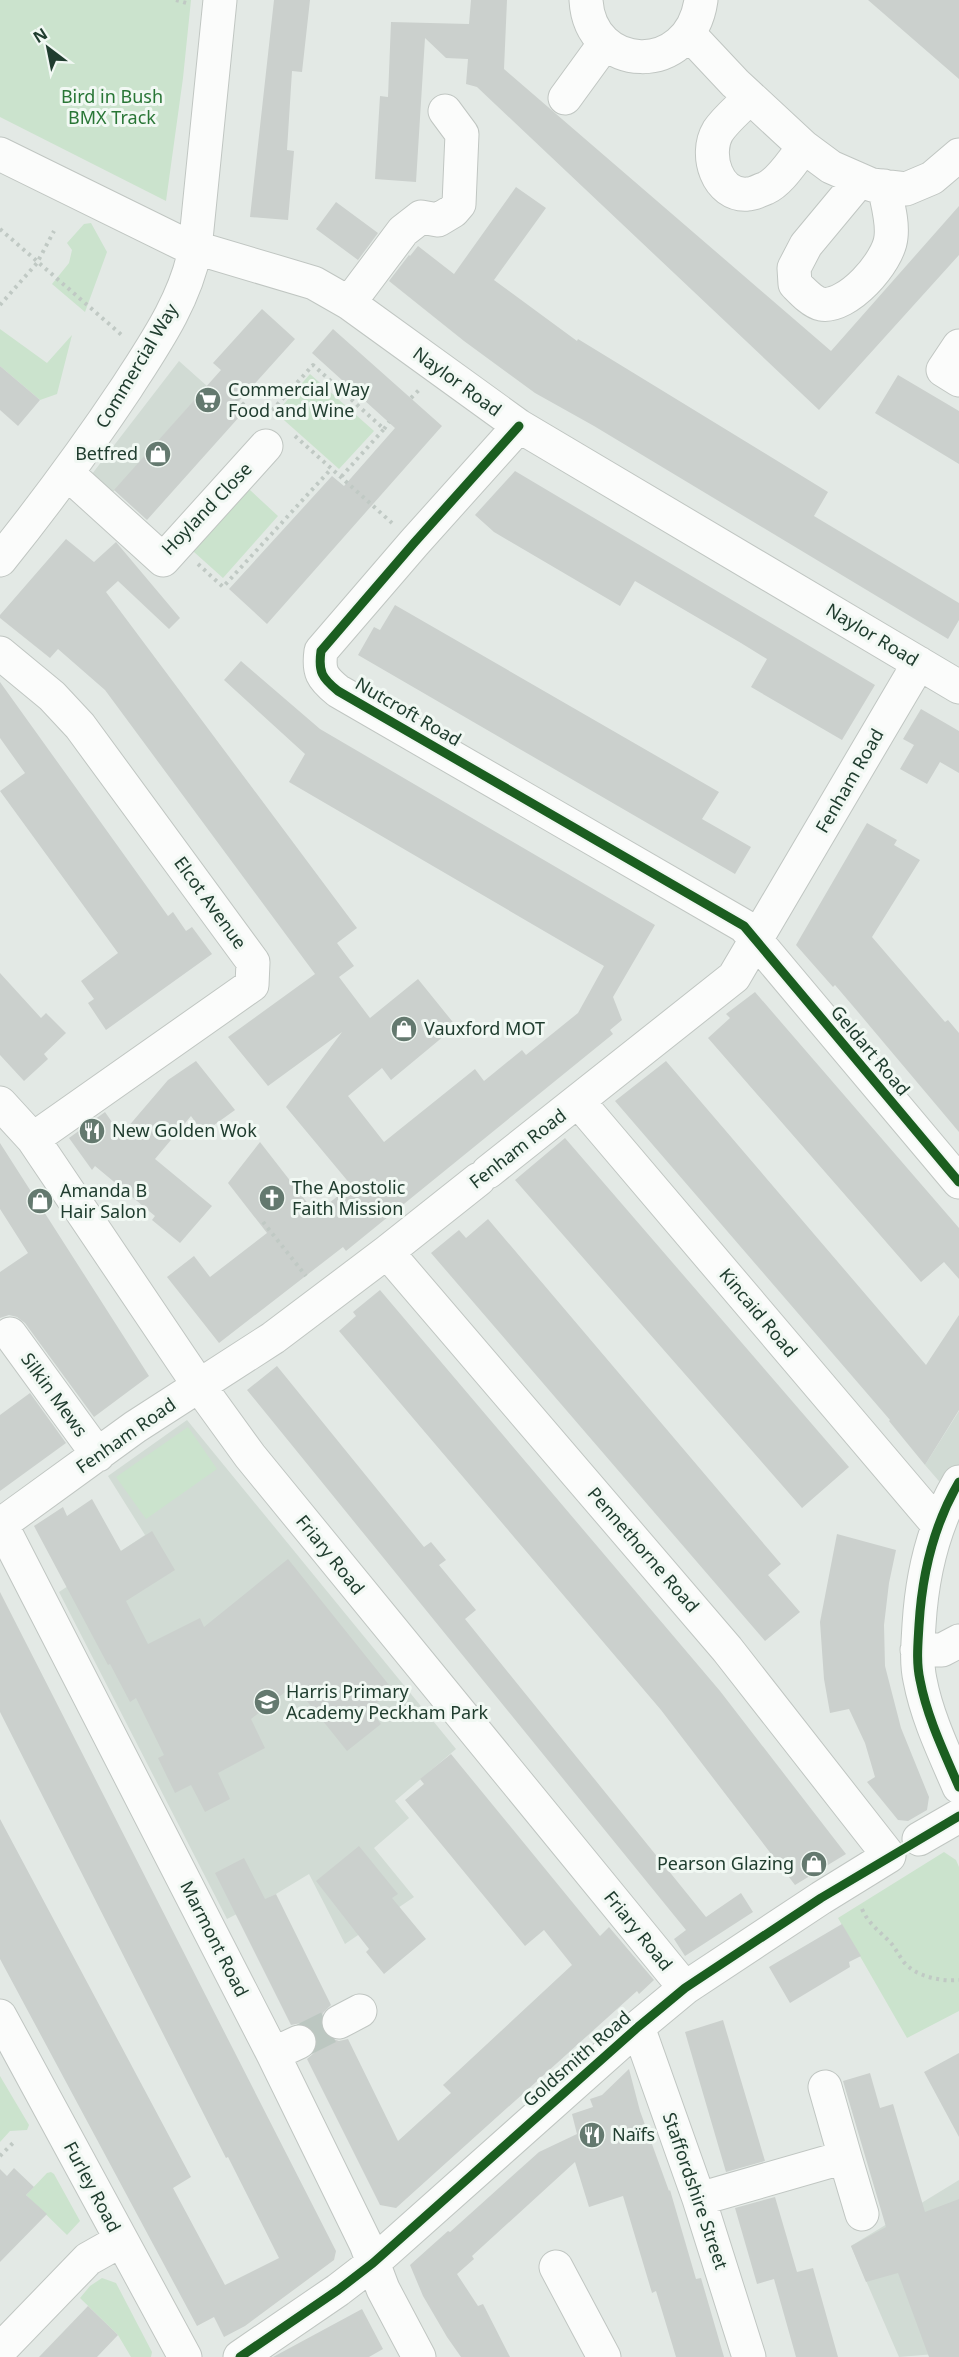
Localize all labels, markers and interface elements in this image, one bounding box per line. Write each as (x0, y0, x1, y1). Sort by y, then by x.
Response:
north arrow (18, 18, 78, 78)
text: N (29, 23, 51, 48)
park label: Bird in Bush BMX Track (61, 84, 163, 129)
street label: Commercial Way (89, 298, 183, 432)
street label: Naylor Road (409, 341, 507, 421)
place label: Commercial Way Food and Wine (228, 377, 370, 422)
supermarket icon: Commercial Way Food and Wine (193, 385, 223, 415)
shop icon: Betfred (143, 439, 173, 469)
place label: Betfred (75, 441, 138, 465)
street label: Hoyland Close (156, 457, 257, 560)
street label: Naylor Road (822, 597, 923, 671)
street label: Nutcroft Road (351, 671, 466, 751)
street label: Fenham Road (810, 724, 889, 837)
street label: Elcot Avenue (169, 851, 252, 953)
street label: Geldart Road (826, 1000, 916, 1101)
shop icon: Vauxford MOT (389, 1014, 419, 1044)
place label: Vauxford MOT (424, 1016, 545, 1040)
street label: Fenham Road (464, 1103, 571, 1194)
restaurant icon: New Golden Wok (77, 1116, 107, 1146)
place label: New Golden Wok (112, 1118, 257, 1142)
place label: The Apostolic Faith Mission (292, 1175, 406, 1220)
place label: Amanda B Hair Salon (60, 1178, 147, 1223)
church icon: The Apostolic Faith Mission (257, 1183, 287, 1213)
shop icon: Amanda B Hair Salon (25, 1186, 55, 1216)
street label: Kincaid Road (714, 1263, 803, 1362)
street label: Silkin Mews (16, 1348, 93, 1441)
street label: Fenham Road (71, 1392, 180, 1478)
street label: Pennethorne Road (583, 1482, 705, 1617)
street label: Friary Road (291, 1509, 370, 1599)
place label: Harris Primary Academy Peckham Park (286, 1679, 489, 1724)
school or university icon: Harris Primary Academy Peckham Park (252, 1687, 282, 1717)
shop icon: Pearson Glazing (799, 1849, 829, 1879)
place label: Pearson Glazing (657, 1851, 794, 1875)
street label: Marmont Road (175, 1876, 254, 2001)
street label: Friary Road (599, 1885, 678, 1975)
street label: Goldsmith Road (517, 2005, 635, 2112)
street label: Staffordshire Street (658, 2109, 734, 2273)
restaurant icon: Naïfs (577, 2120, 607, 2150)
place label: Naïfs (612, 2122, 655, 2146)
street label: Furley Road (59, 2137, 127, 2236)

